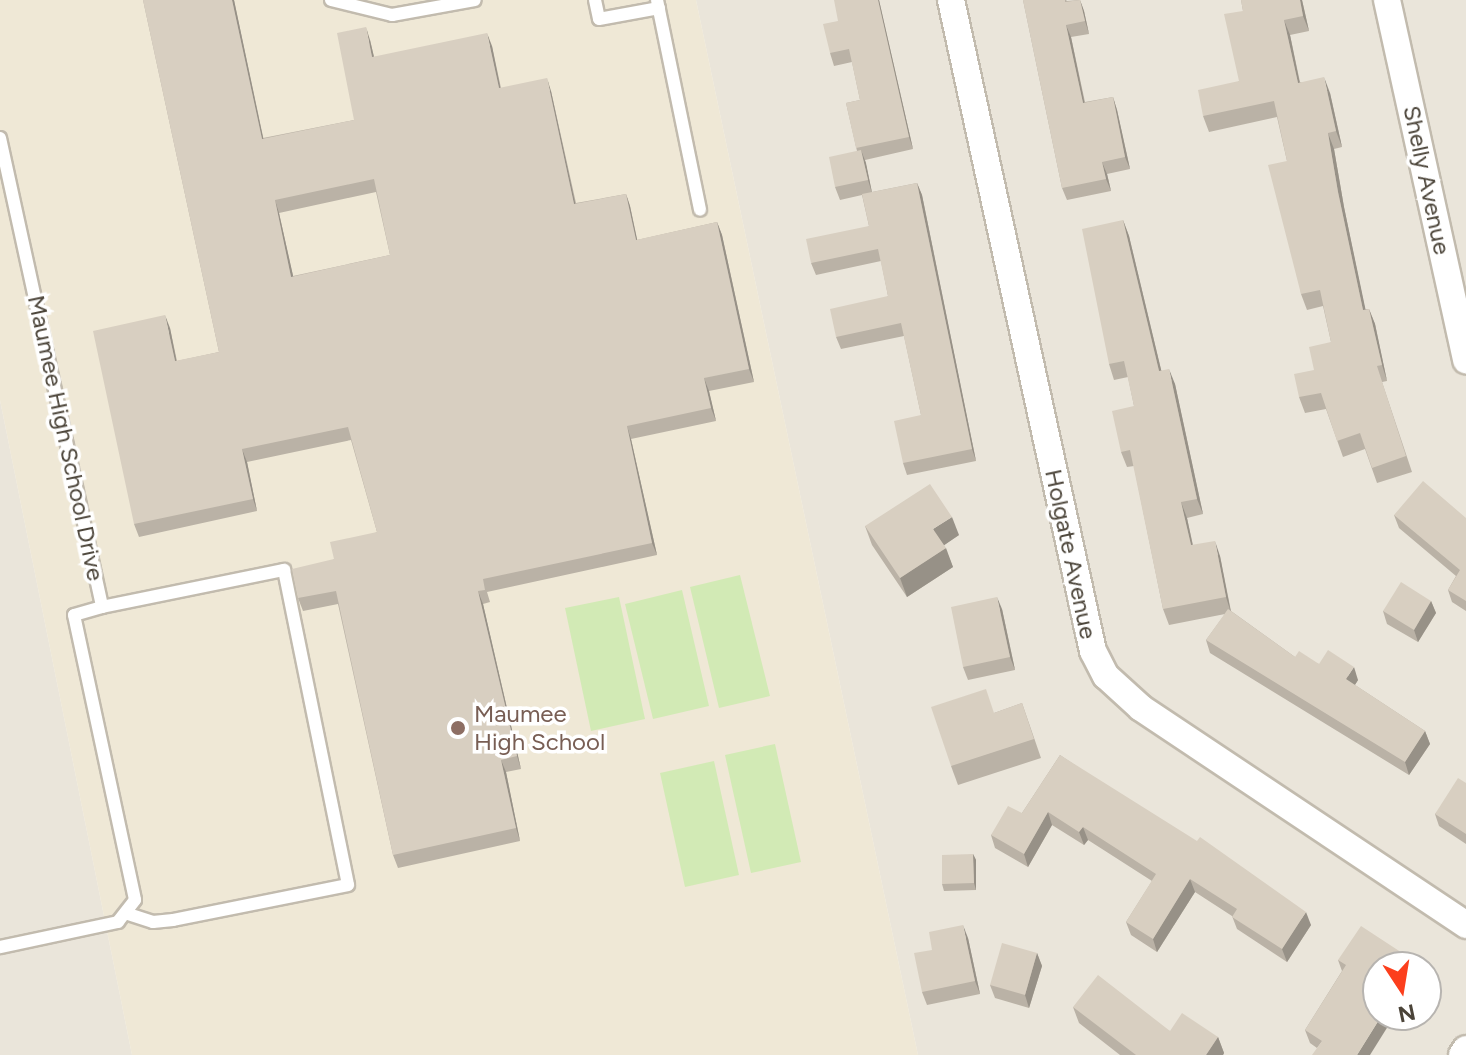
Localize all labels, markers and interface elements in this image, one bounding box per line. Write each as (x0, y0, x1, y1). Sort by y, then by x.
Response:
street label: Shelly Avenue (1397, 103, 1457, 257)
street label: Maumee High School Drive (22, 293, 110, 583)
street label: Holgate Avenue (1039, 467, 1103, 641)
place label: Maumee High School (474, 700, 605, 756)
marker: Maumee High School (449, 719, 467, 737)
north arrow (1362, 951, 1442, 1031)
text: N (1396, 998, 1418, 1028)

